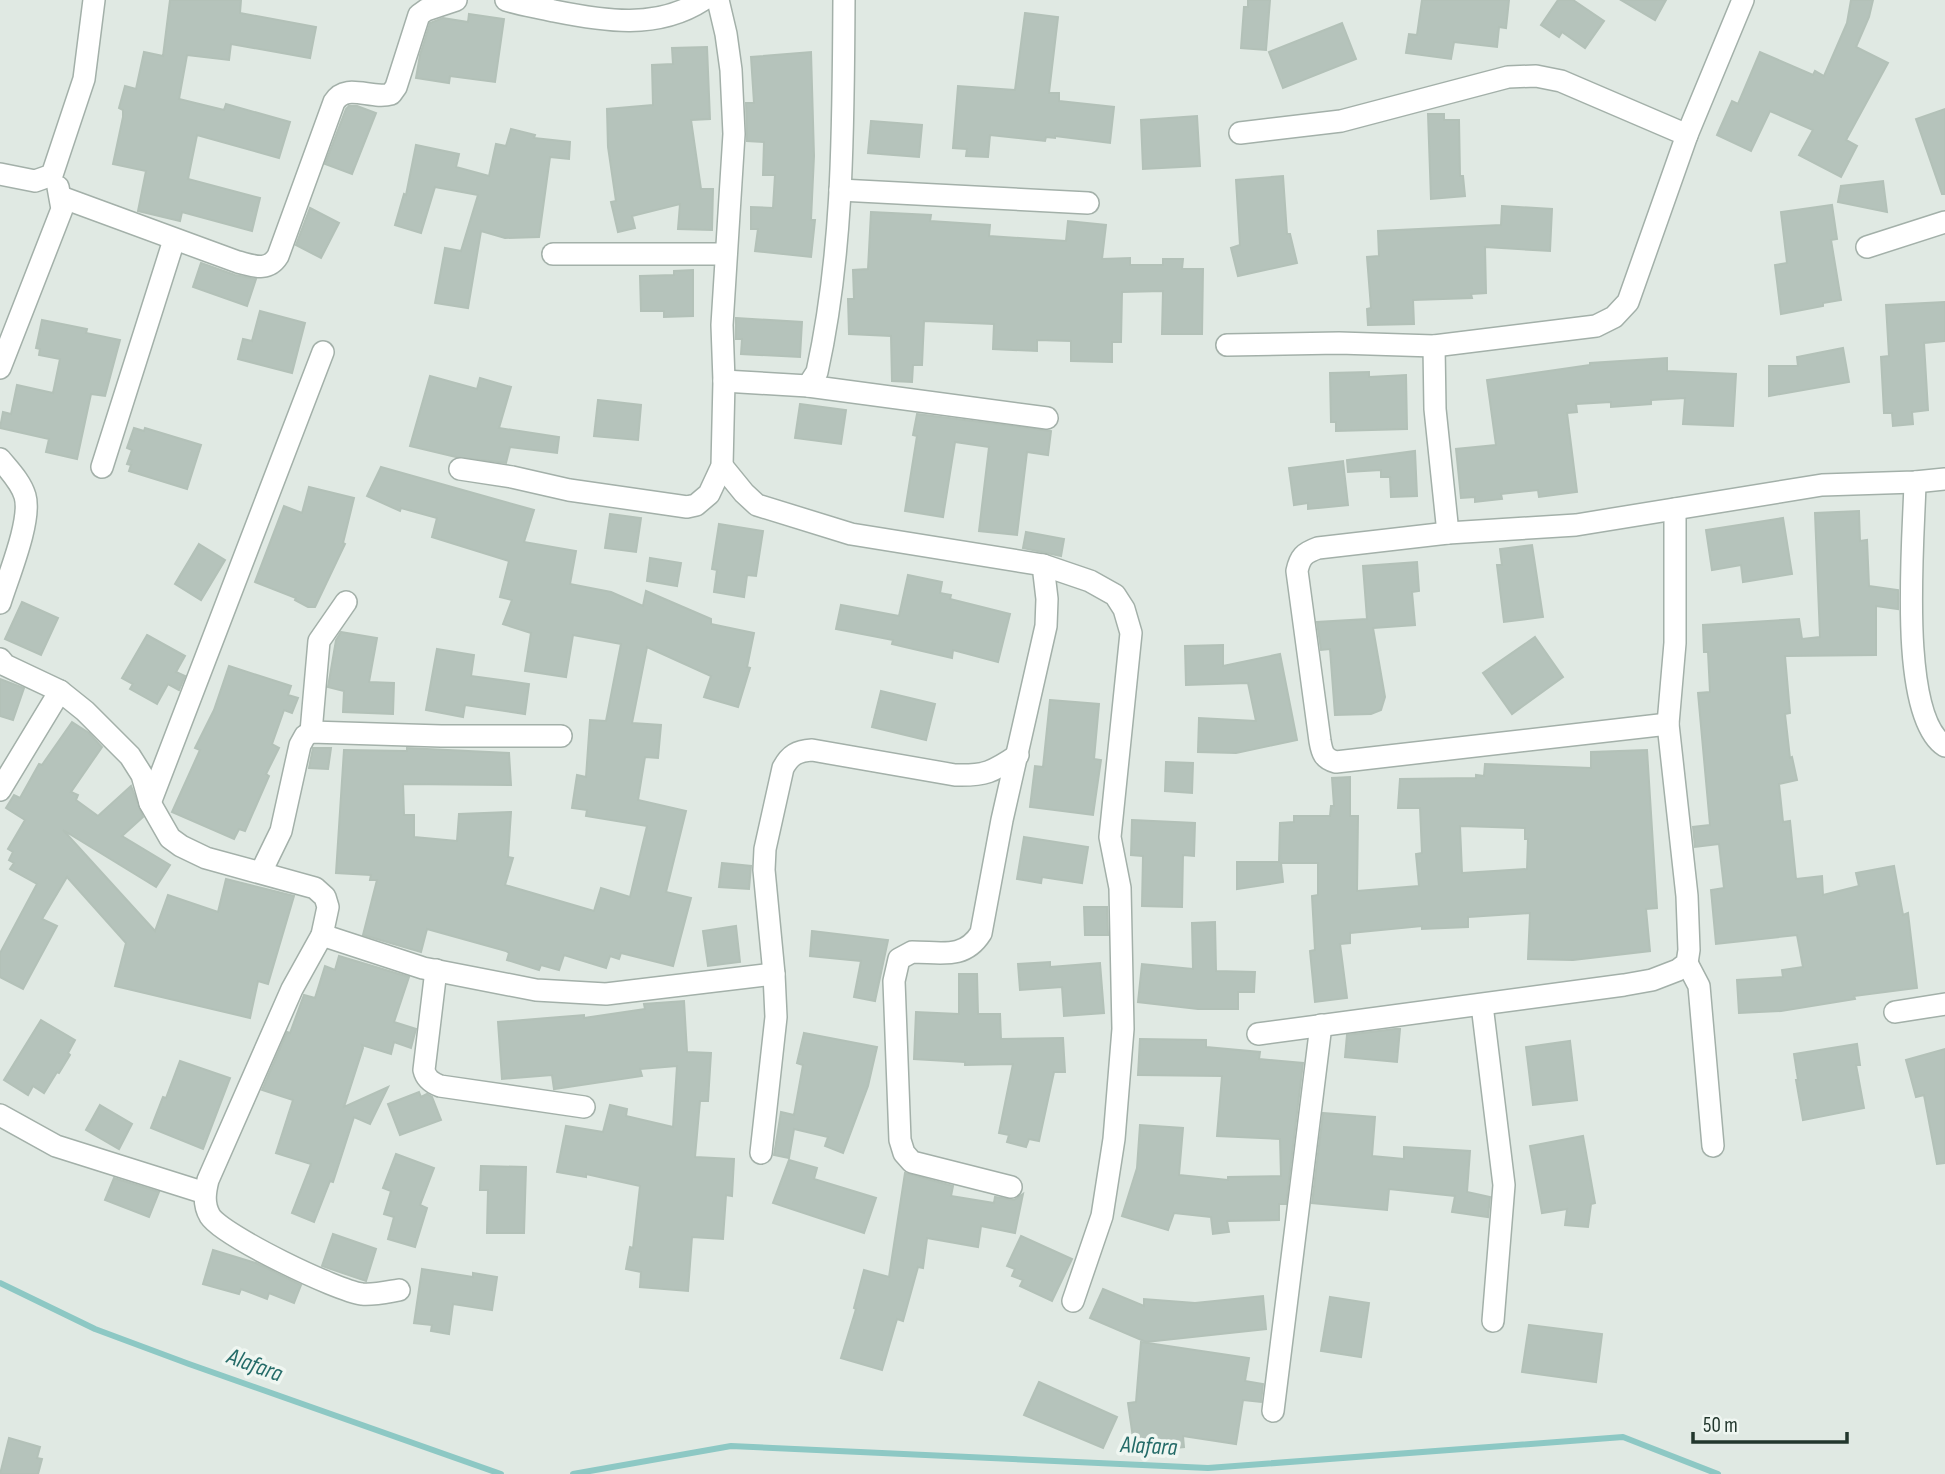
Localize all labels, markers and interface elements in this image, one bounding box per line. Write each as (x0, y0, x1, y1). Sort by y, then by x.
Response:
water label: Alafara (222, 1341, 287, 1388)
scale bar (1693, 1400, 1847, 1444)
text: 50 m (1703, 1413, 1738, 1438)
water label: Alafara (1119, 1430, 1178, 1462)

